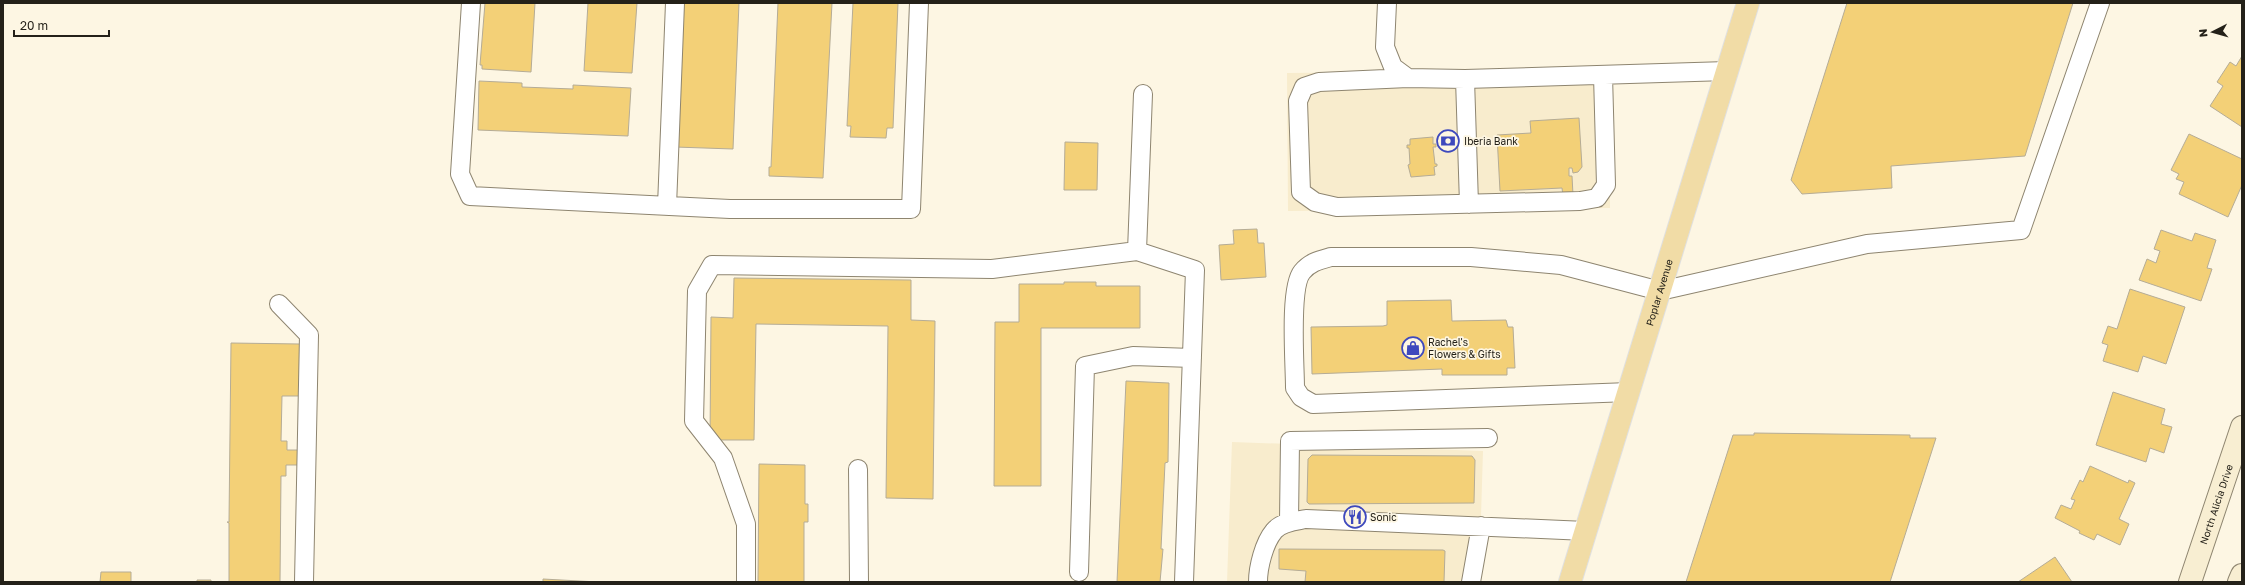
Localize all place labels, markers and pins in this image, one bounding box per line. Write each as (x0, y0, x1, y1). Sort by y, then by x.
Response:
bank icon: Iberia Bank (1435, 128, 1461, 154)
place label: Iberia Bank (1464, 135, 1518, 147)
shop icon: Rachel's Flowers & Gifts (1400, 335, 1426, 361)
place label: Rachel's Flowers & Gifts (1428, 336, 1500, 360)
restaurant icon: Sonic (1342, 504, 1368, 530)
place label: Sonic (1370, 511, 1397, 523)

